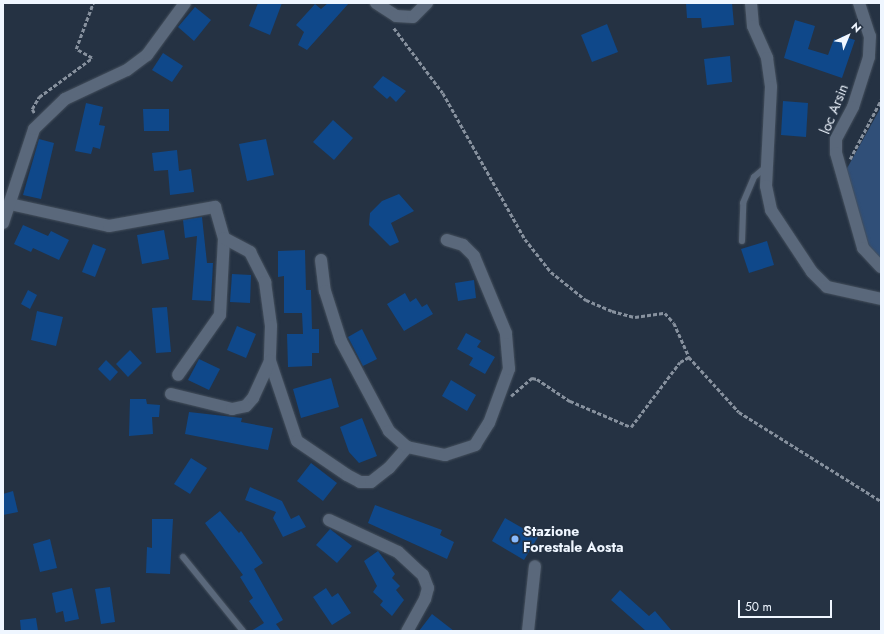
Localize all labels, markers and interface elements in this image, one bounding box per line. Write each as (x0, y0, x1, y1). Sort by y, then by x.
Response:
north arrow (828, 16, 868, 56)
text: N (848, 19, 865, 36)
street label: loc Arsin (816, 82, 852, 136)
place label: Stazione Forestale Aosta (523, 523, 623, 556)
marker: Stazione Forestale Aosta (510, 534, 520, 544)
scale bar (740, 592, 834, 618)
text: 50 m (745, 598, 772, 616)

